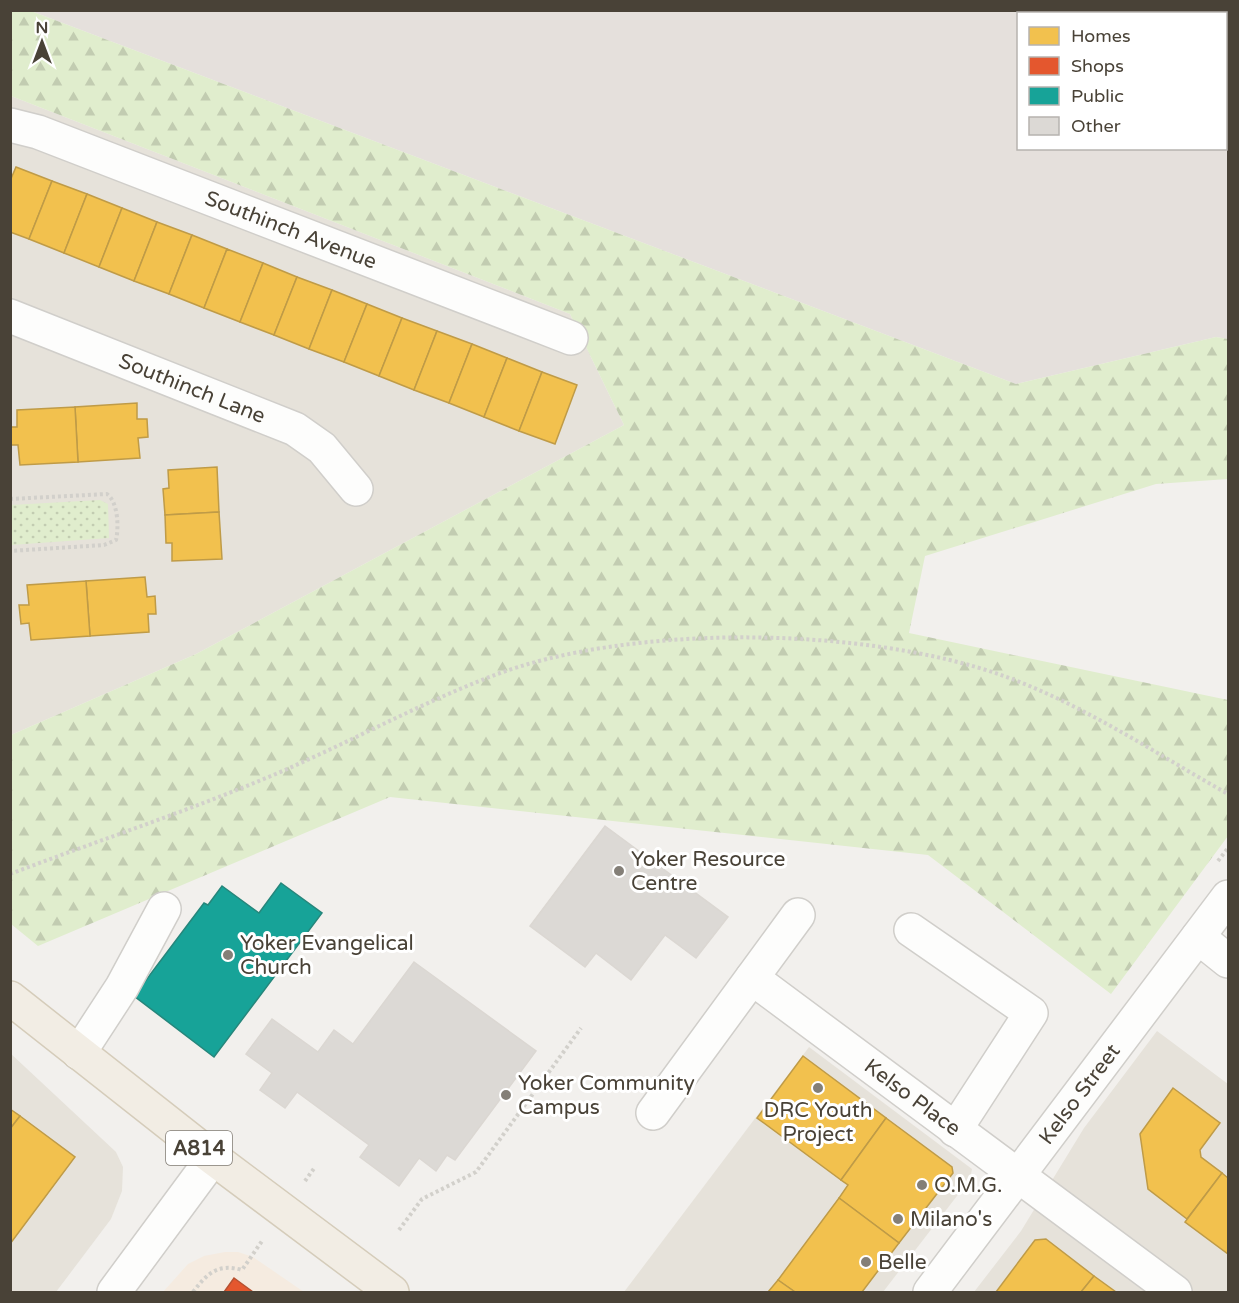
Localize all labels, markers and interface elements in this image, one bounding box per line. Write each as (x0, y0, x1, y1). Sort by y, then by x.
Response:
north arrow (12, 12, 72, 72)
legend (1017, 12, 1227, 150)
text: N (36, 18, 48, 38)
text: Homes (1071, 25, 1131, 47)
text: Shops (1071, 55, 1124, 77)
text: Public (1071, 85, 1124, 107)
text: Other (1071, 115, 1121, 137)
street label: Southinch Avenue (201, 186, 380, 275)
street label: Southinch Lane (115, 348, 269, 429)
place label: Yoker Resource Centre (631, 847, 786, 896)
marker: Yoker Resource Centre (612, 864, 626, 878)
place label: Yoker Evangelical Church (240, 931, 414, 980)
marker: Yoker Evangelical Church (221, 948, 235, 962)
street label: Kelso Street (1034, 1039, 1126, 1150)
street label: Kelso Place (859, 1054, 965, 1142)
place label: Yoker Community Campus (518, 1071, 695, 1120)
marker: DRC Youth Project (811, 1081, 825, 1095)
marker: Yoker Community Campus (499, 1088, 513, 1102)
place label: DRC Youth Project (764, 1098, 873, 1147)
road number: A814 (166, 1131, 232, 1165)
place label: O.M.G. (934, 1173, 1003, 1198)
marker: O.M.G. (915, 1178, 929, 1192)
place label: Milano's (910, 1207, 992, 1232)
marker: Milano's (891, 1212, 905, 1226)
place label: Belle (878, 1250, 927, 1275)
marker: Belle (859, 1255, 873, 1269)

